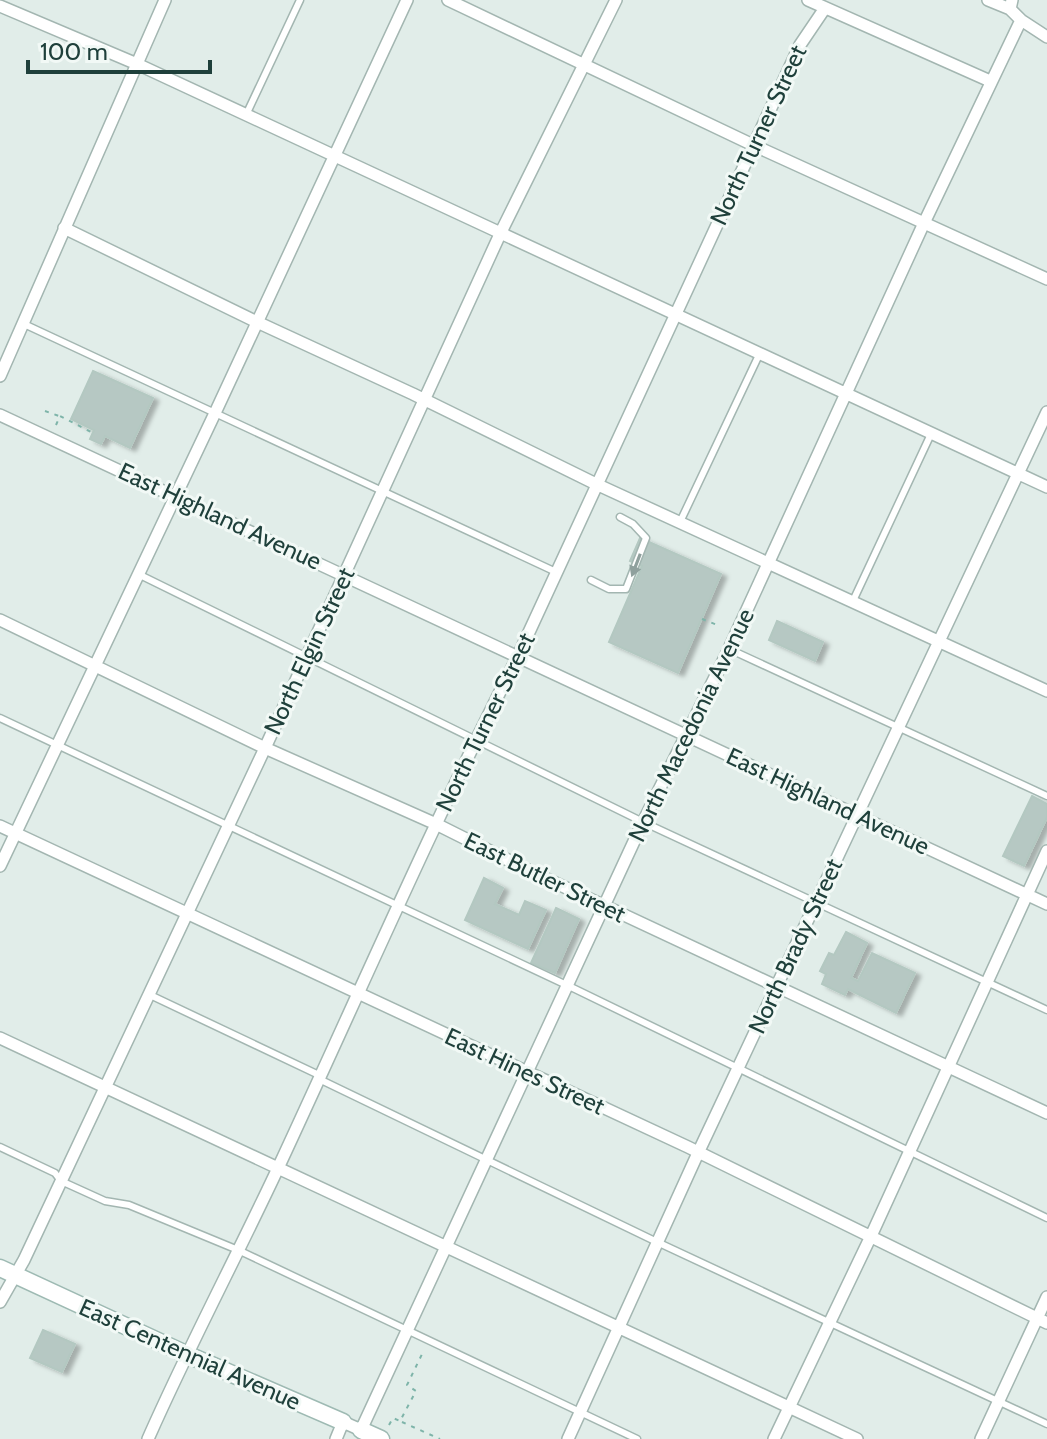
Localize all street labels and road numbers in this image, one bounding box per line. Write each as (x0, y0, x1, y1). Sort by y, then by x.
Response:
street label: North Turner Street (704, 40, 812, 230)
street label: East Highland Avenue (114, 456, 326, 576)
street label: North Elgin Street (258, 563, 360, 739)
street label: North Macedonia Avenue (622, 604, 760, 846)
street label: North Turner Street (429, 628, 541, 816)
street label: East Highland Avenue (722, 741, 934, 861)
street label: East Butler Street (460, 825, 630, 929)
street label: North Brady Street (742, 854, 848, 1038)
street label: East Hines Street (441, 1021, 609, 1121)
street label: East Centennial Avenue (75, 1292, 305, 1416)

